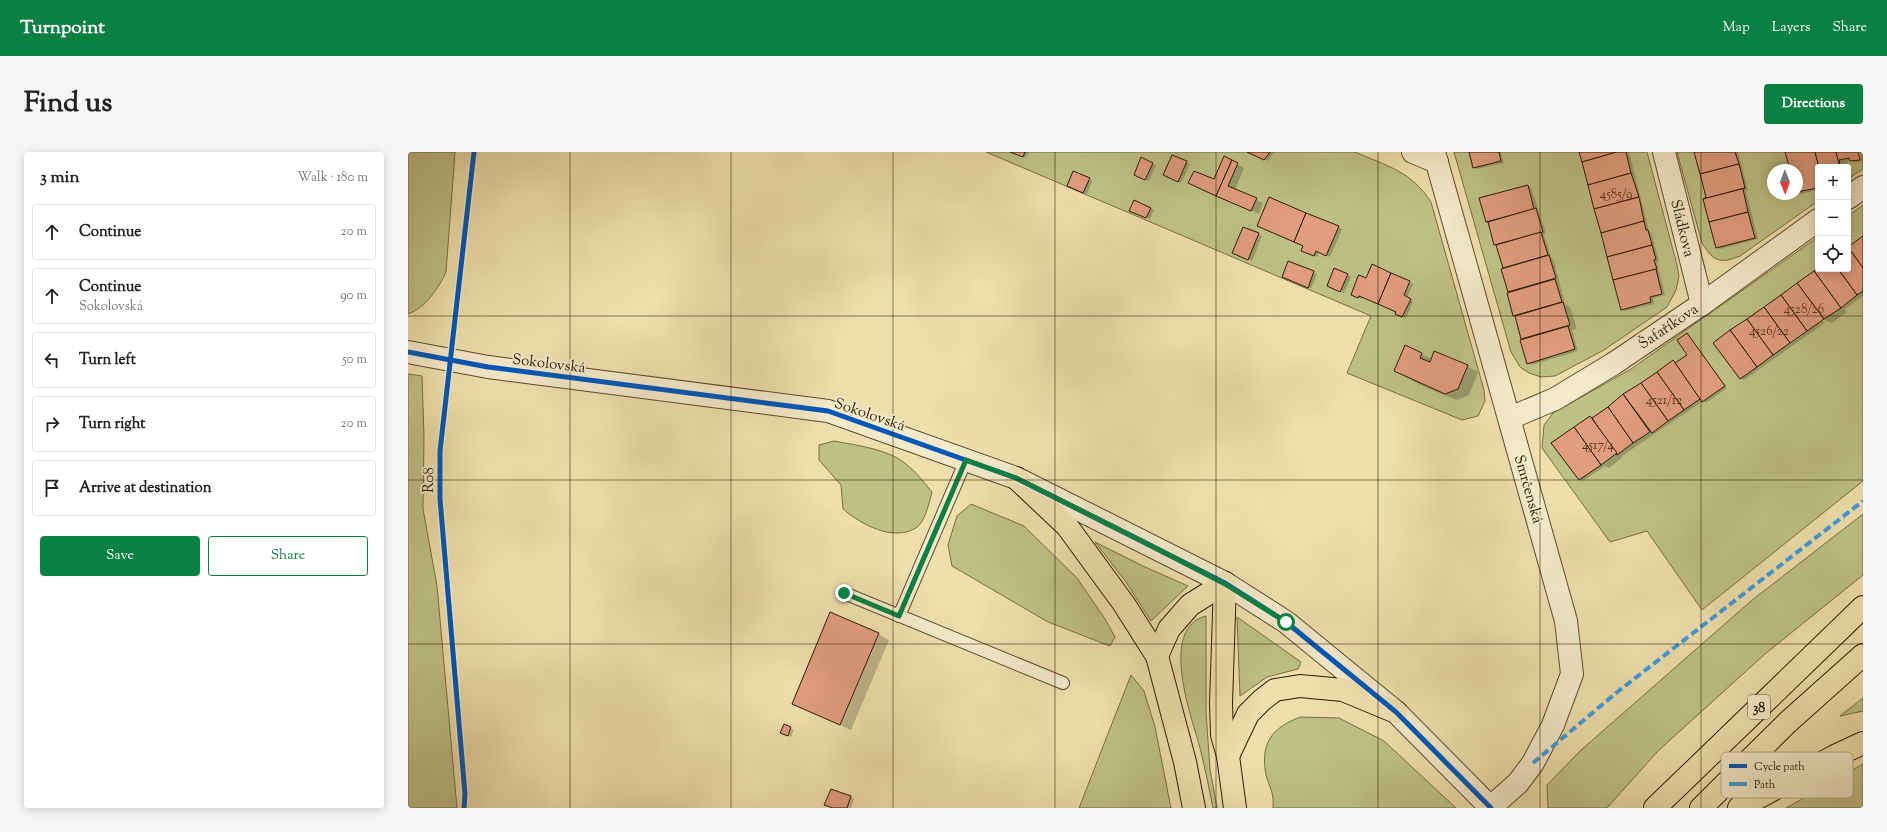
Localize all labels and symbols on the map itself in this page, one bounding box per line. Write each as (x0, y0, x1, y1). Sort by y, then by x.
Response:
north arrow (1767, 164, 1803, 200)
house number: 4585/9 (1600, 186, 1632, 204)
street label: Sládkova (1664, 197, 1699, 260)
street label: Šafaříkova (1634, 299, 1703, 355)
house number: 4528/26 (1784, 301, 1824, 319)
house number: 4526/22 (1749, 323, 1789, 341)
street label: Sokolovská (511, 350, 587, 379)
house number: 4521/12 (1646, 392, 1682, 410)
street label: Sokolovská (831, 393, 908, 437)
house number: 4517/4 (1582, 437, 1614, 455)
street label: Smrčenská (1508, 453, 1547, 526)
street label: R08 (419, 467, 440, 493)
route end (835, 584, 853, 602)
route start (1277, 613, 1295, 631)
road number: 38 (1748, 695, 1770, 719)
legend (1721, 752, 1853, 798)
text: Cycle path (1754, 759, 1805, 775)
text: Path (1754, 777, 1776, 793)

